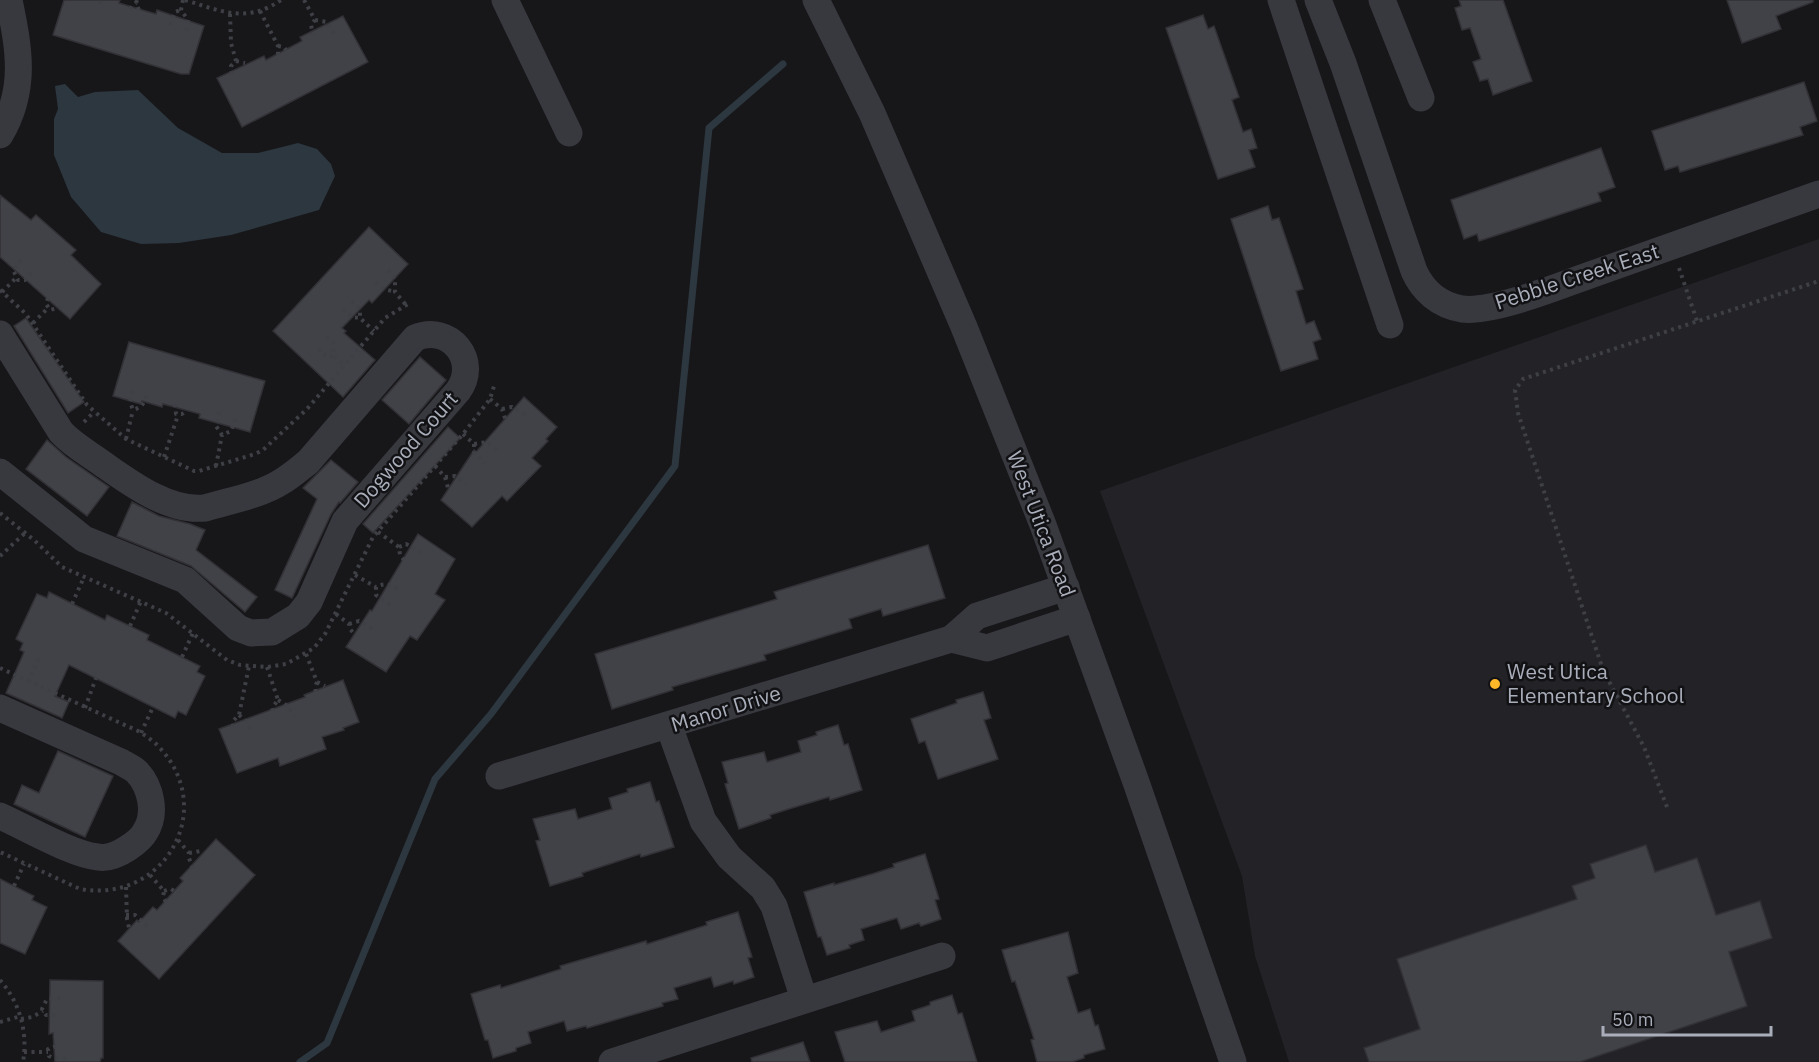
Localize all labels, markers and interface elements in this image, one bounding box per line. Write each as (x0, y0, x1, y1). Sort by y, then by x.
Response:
street label: Pebble Creek East (1491, 236, 1662, 316)
street label: Dogwood Court (347, 385, 464, 513)
street label: West Utica Road (1001, 447, 1083, 601)
place label: West Utica Elementary School (1507, 657, 1684, 709)
marker: West Utica Elementary School (1488, 677, 1502, 691)
street label: Manor Drive (667, 678, 784, 738)
scale bar (1603, 999, 1771, 1037)
text: 50 m (1612, 1008, 1654, 1031)

